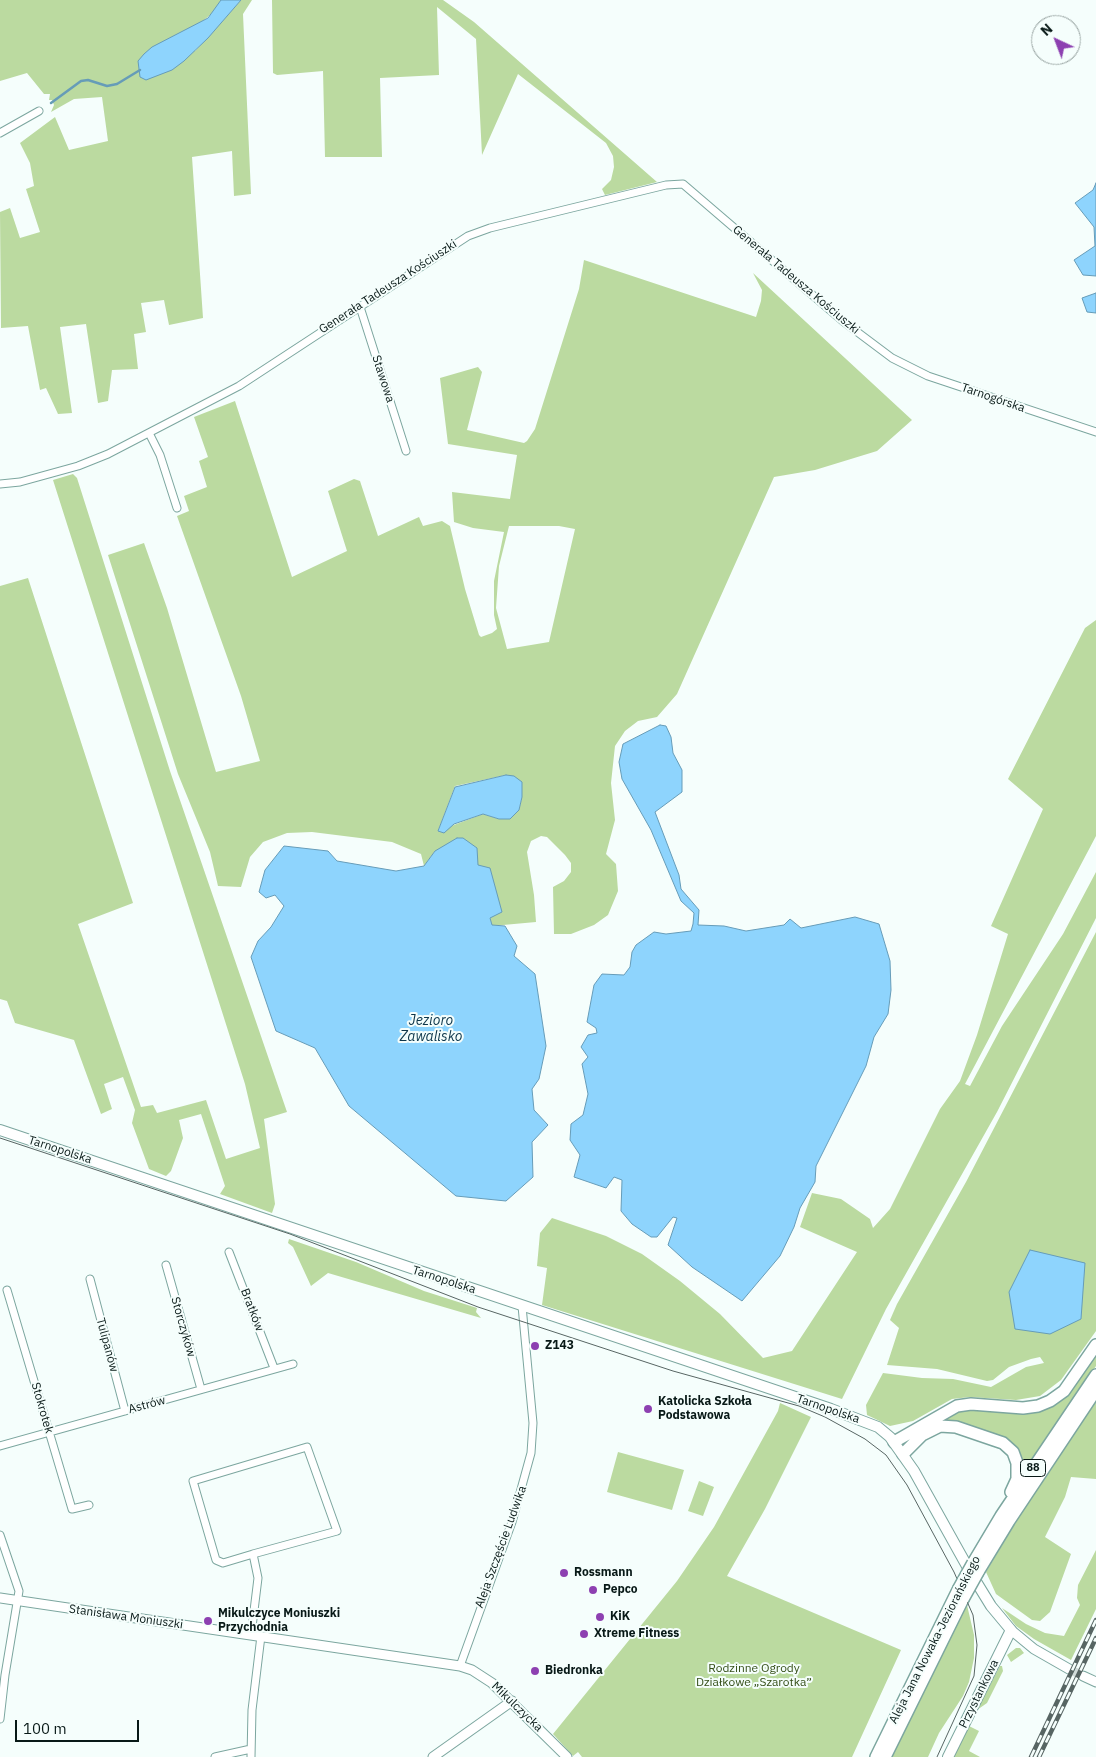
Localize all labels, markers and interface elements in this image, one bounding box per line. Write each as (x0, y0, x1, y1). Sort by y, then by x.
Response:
north arrow (1031, 15, 1081, 65)
text: N (1037, 20, 1056, 40)
street label: Generała Tadeusza Kościuszki (730, 223, 862, 337)
street label: Generała Tadeusza Kościuszki (316, 237, 460, 337)
street label: Stawowa (369, 354, 397, 404)
street label: Tarnogórska (959, 380, 1027, 416)
water label: Jezioro Zawalisko (400, 1013, 462, 1046)
street label: Tarnopolska (26, 1133, 94, 1167)
street label: Tarnopolska (410, 1263, 478, 1297)
street label: Bratków (237, 1287, 267, 1333)
street label: Storczyków (168, 1295, 198, 1359)
street label: Tulipanów (93, 1316, 121, 1374)
place label: Z143 (545, 1339, 574, 1353)
marker: Z143 (529, 1340, 541, 1352)
street label: Stokrotek (28, 1381, 56, 1435)
street label: Tarnopolska (795, 1391, 861, 1427)
street label: Astrów (127, 1393, 167, 1417)
place label: Katolicka Szkoła Podstawowa (658, 1395, 752, 1423)
marker: Katolicka Szkoła Podstawowa (642, 1403, 654, 1415)
road number: 88 (1020, 1460, 1046, 1476)
street label: Aleja Szczęście Ludwika (472, 1484, 530, 1610)
street label: Aleja Jana Nowaka-Jeziorańskiego (886, 1554, 984, 1726)
place label: Rossmann (574, 1566, 633, 1580)
marker: Rossmann (558, 1567, 570, 1579)
place label: Pepco (603, 1583, 638, 1597)
marker: Pepco (587, 1584, 599, 1596)
street label: Stanisława Moniuszki (68, 1602, 184, 1632)
place label: Mikulczyce Moniuszki Przychodnia (218, 1607, 340, 1635)
place label: KiK (610, 1610, 630, 1624)
marker: KiK (594, 1611, 606, 1623)
marker: Mikulczyce Moniuszki Przychodnia (202, 1615, 214, 1627)
place label: Xtreme Fitness (594, 1627, 679, 1641)
marker: Xtreme Fitness (578, 1628, 590, 1640)
street label: Przystankowa (956, 1657, 1002, 1731)
park label: Rodzinne Ogrody Działkowe „Szarotka” (696, 1662, 812, 1690)
place label: Biedronka (545, 1664, 603, 1678)
marker: Biedronka (529, 1665, 541, 1677)
street label: Mikulczycka (489, 1679, 545, 1735)
scale bar (18, 1710, 141, 1742)
text: 100 m (23, 1719, 67, 1738)

